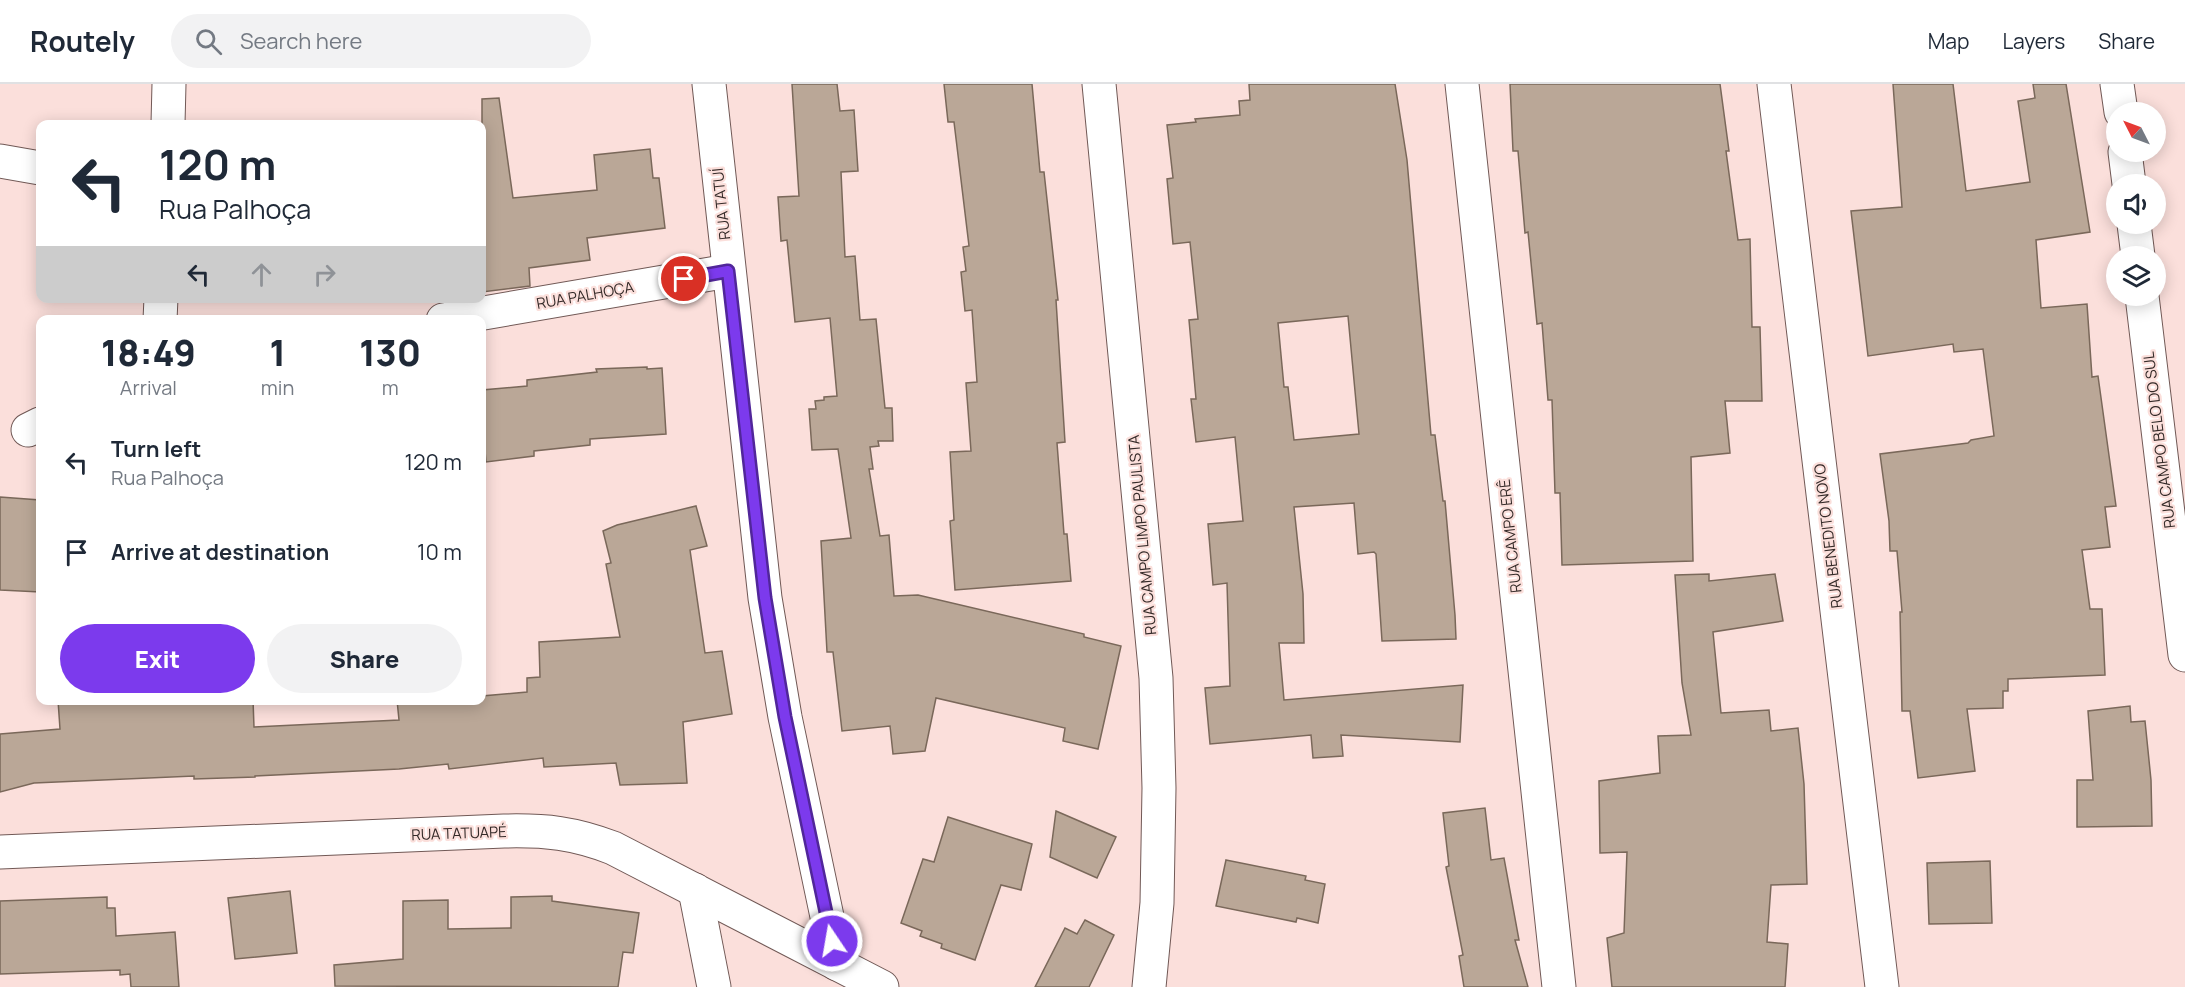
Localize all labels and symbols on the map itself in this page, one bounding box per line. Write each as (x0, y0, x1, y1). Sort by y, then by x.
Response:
north arrow (2106, 102, 2166, 162)
street label: RUA TATUÍ (707, 166, 735, 241)
pin (658, 253, 709, 304)
street label: RUA PALHOÇA (535, 276, 636, 314)
street label: RUA CAMPO BELO DO SUL (2138, 350, 2180, 530)
street label: RUA CAMPO LIMPO PAULISTA (1123, 434, 1161, 636)
street label: RUA BENEDITO NOVO (1809, 462, 1847, 609)
street label: RUA CAMPO ERÊ (1494, 478, 1526, 594)
street label: RUA TATUAPÉ (411, 821, 507, 845)
position arrow (800, 909, 864, 973)

